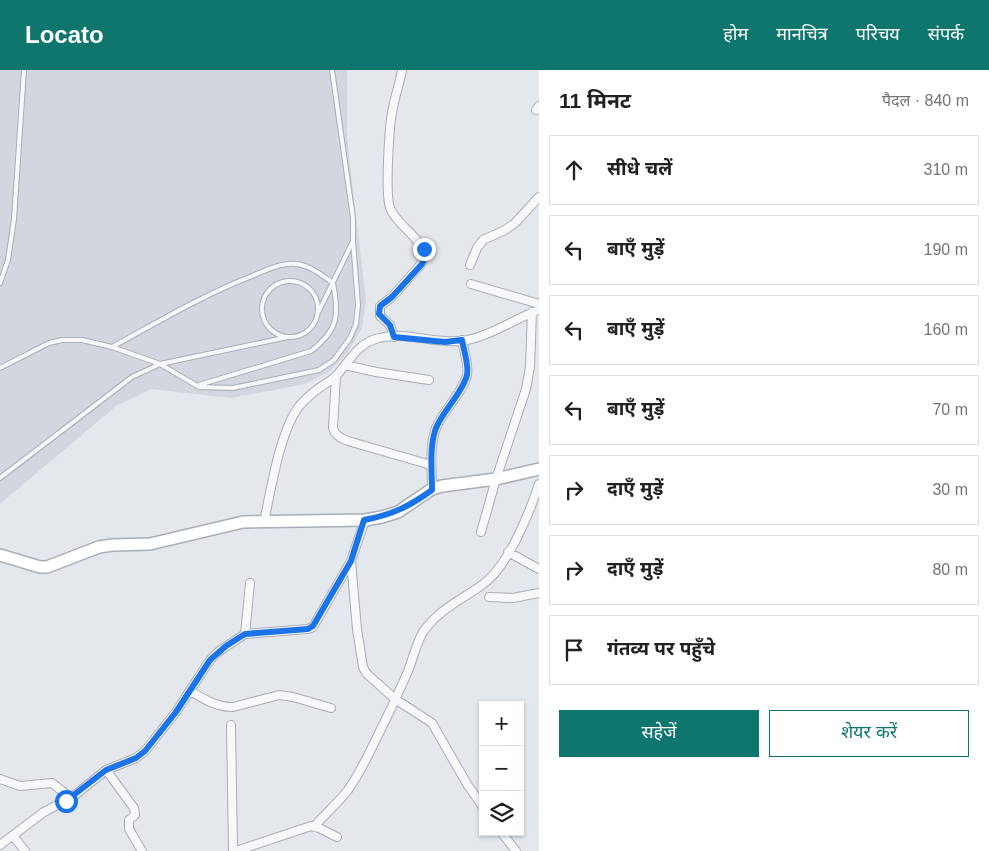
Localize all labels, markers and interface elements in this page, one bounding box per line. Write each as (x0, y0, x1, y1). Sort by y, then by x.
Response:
text: Locato (25, 21, 104, 48)
text: होम (723, 24, 748, 44)
text: मानचित्र (776, 24, 828, 44)
text: परिचय (856, 24, 900, 44)
text: संपर्क (928, 24, 964, 44)
text: 11 मिनट (559, 89, 631, 112)
text: पैदल · 840 m (882, 92, 969, 109)
icon: ahead (560, 156, 588, 184)
text: सीधे चलें (607, 158, 672, 179)
text: 310 m (924, 161, 968, 178)
icon: left (560, 236, 588, 264)
route end (413, 238, 436, 261)
text: बाएँ मुड़ें (607, 238, 664, 259)
text: 190 m (924, 241, 968, 258)
icon: left (560, 316, 588, 344)
text: बाएँ मुड़ें (607, 318, 664, 339)
text: 160 m (924, 321, 968, 338)
icon: left (560, 396, 588, 424)
text: बाएँ मुड़ें (607, 398, 664, 419)
text: 70 m (932, 401, 968, 418)
icon: right (560, 476, 588, 504)
text: दाएँ मुड़ें (607, 478, 663, 499)
text: 30 m (932, 481, 968, 498)
icon: right (560, 556, 588, 584)
text: दाएँ मुड़ें (607, 558, 663, 579)
text: 80 m (932, 561, 968, 578)
icon: arrive (560, 636, 588, 664)
text: गंतव्य पर पहुँचे (607, 638, 715, 659)
map controls (479, 701, 524, 836)
button: + (479, 701, 524, 746)
button: सहेजें (559, 710, 759, 757)
button: शेयर करें (769, 710, 969, 757)
button: − (479, 746, 524, 791)
route start (55, 790, 78, 813)
button: layers (479, 791, 524, 836)

